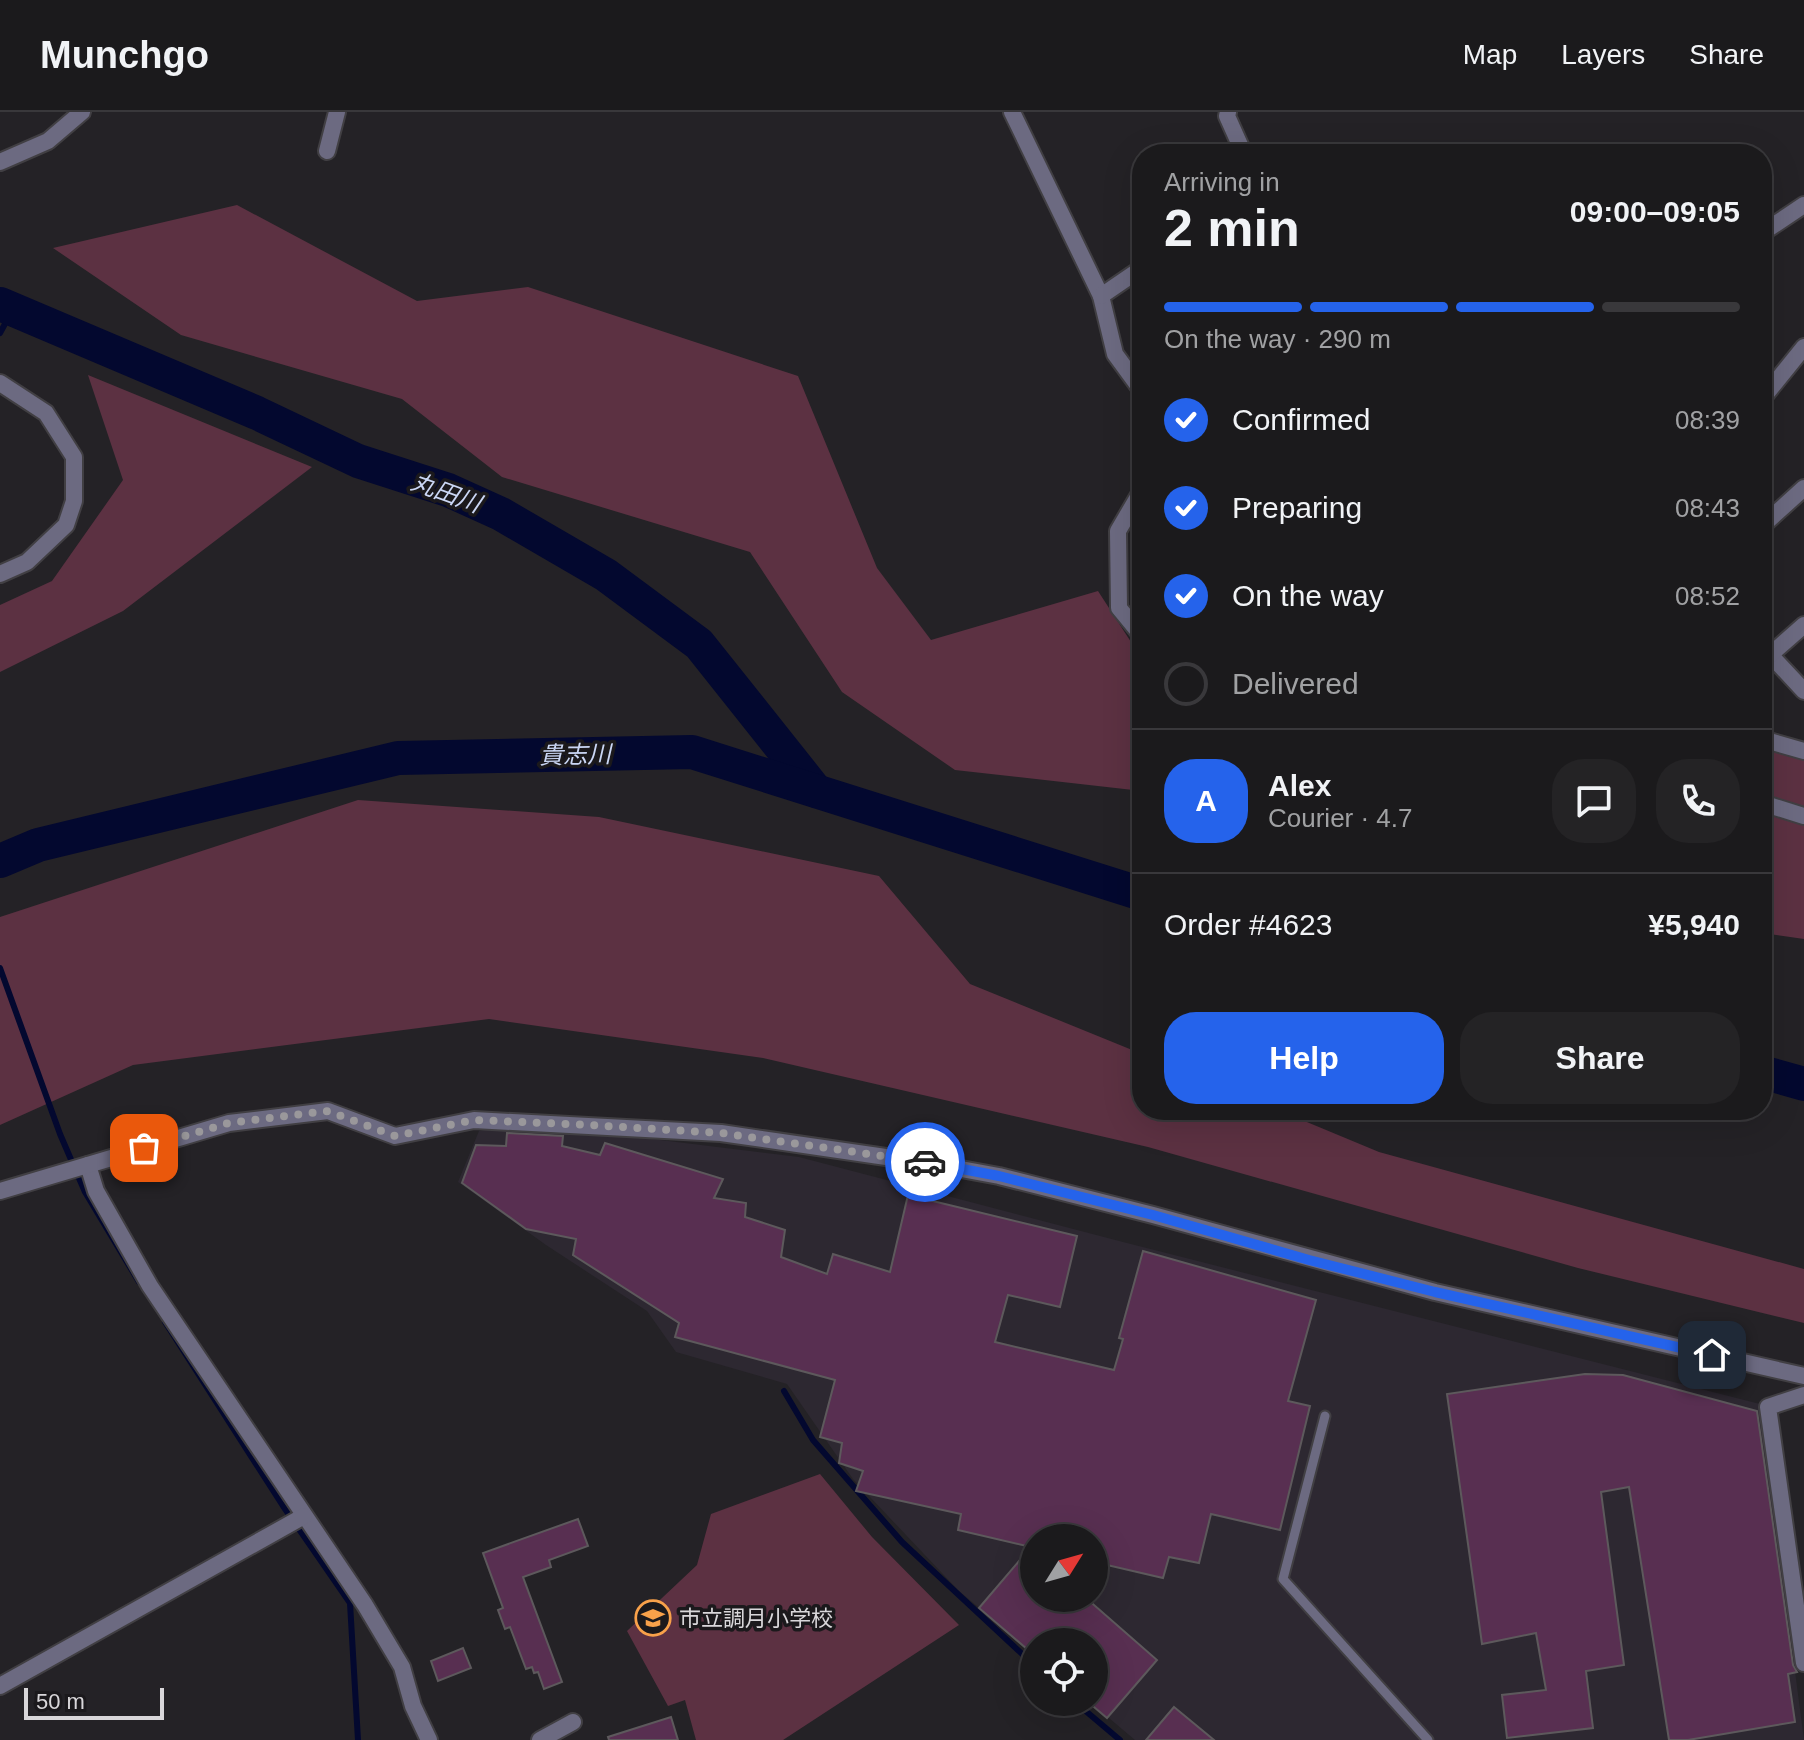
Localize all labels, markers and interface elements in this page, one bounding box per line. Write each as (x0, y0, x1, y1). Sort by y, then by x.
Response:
text: Munchgo (40, 34, 209, 76)
text: Map (1463, 39, 1517, 70)
text: Layers (1561, 39, 1645, 70)
text: Share (1689, 39, 1764, 70)
text: Arriving in (1164, 167, 1280, 197)
text: 09:00–09:05 (1570, 195, 1740, 228)
text: 2 min (1164, 199, 1300, 257)
text: On the way · 290 m (1164, 324, 1391, 354)
icon: check (1164, 398, 1208, 442)
text: Confirmed (1232, 403, 1370, 436)
text: 08:39 (1675, 405, 1740, 435)
water label: 丸田川 (408, 468, 487, 519)
icon: check (1164, 486, 1208, 530)
text: Preparing (1232, 491, 1362, 524)
text: 08:43 (1675, 493, 1740, 523)
icon: check (1164, 574, 1208, 618)
text: On the way (1232, 579, 1384, 612)
text: 08:52 (1675, 581, 1740, 611)
text: Delivered (1232, 667, 1359, 700)
water label: 貴志川 (539, 740, 614, 769)
button: chat (1552, 759, 1636, 843)
button: phone (1656, 759, 1740, 843)
text: Alex (1268, 769, 1331, 802)
text: A (1195, 784, 1217, 817)
text: Courier · 4.7 (1268, 803, 1413, 833)
text: Order #4623 (1164, 908, 1332, 941)
text: ¥5,940 (1648, 908, 1740, 941)
button: Help (1164, 1012, 1444, 1104)
button: Share (1460, 1012, 1740, 1104)
pin (110, 1114, 178, 1182)
courier (885, 1122, 965, 1202)
icon: bag (122, 1126, 166, 1170)
icon: car (903, 1140, 947, 1184)
pin (1678, 1321, 1746, 1389)
icon: home (1690, 1333, 1734, 1377)
north arrow (1020, 1524, 1108, 1612)
map controls (1020, 1524, 1108, 1716)
school or university icon: 市立調月小学校 (634, 1599, 672, 1637)
place label: 市立調月小学校 (679, 1606, 833, 1631)
button: locate (1020, 1628, 1108, 1716)
scale bar (24, 1684, 164, 1720)
text: 50 m (36, 1689, 85, 1714)

